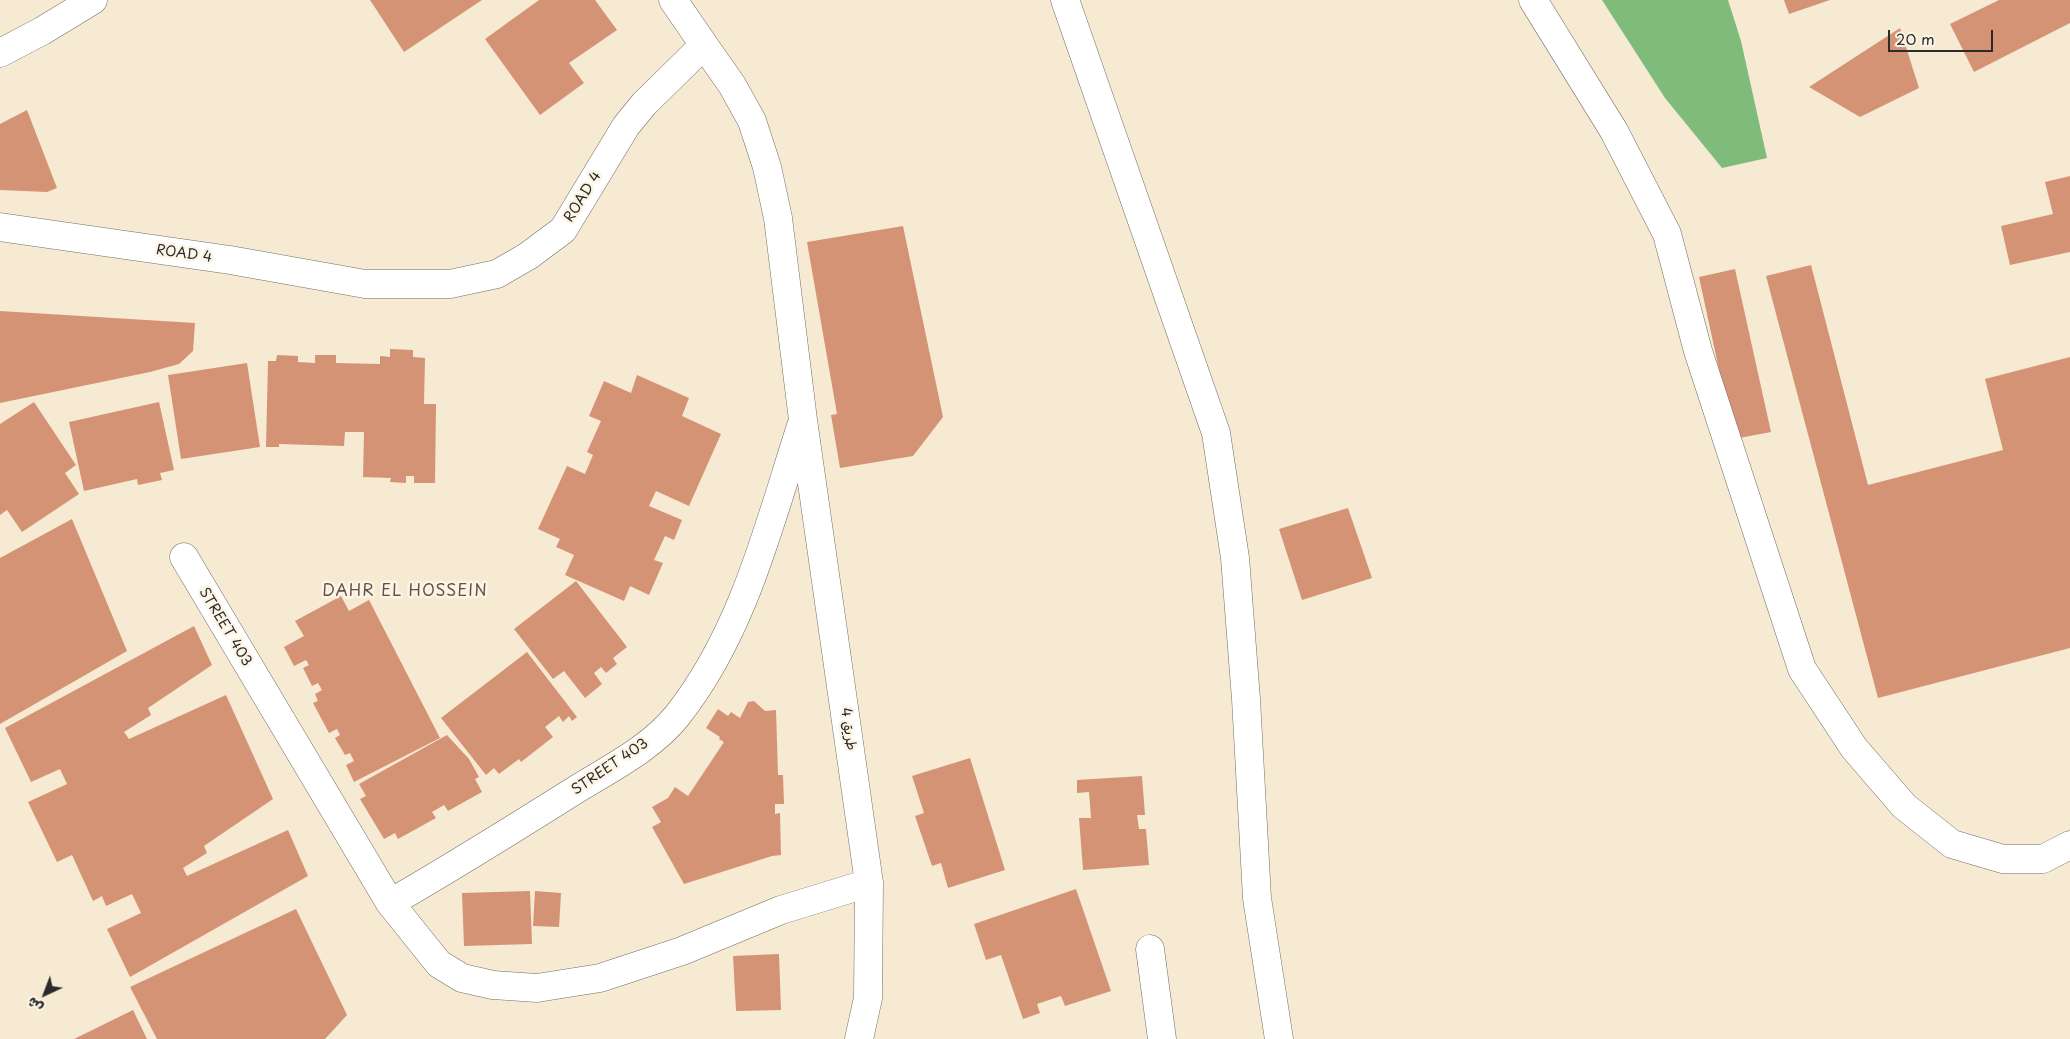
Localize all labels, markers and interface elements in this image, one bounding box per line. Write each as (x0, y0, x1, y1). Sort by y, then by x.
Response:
scale bar (1890, 20, 1995, 52)
text: 20 m (1896, 27, 1935, 50)
street label: ROAD 4 (561, 169, 605, 225)
street label: ROAD 4 (155, 242, 213, 266)
district label: DAHR EL HOSSEIN (321, 582, 489, 602)
street label: STREET 403 (195, 585, 255, 669)
street label: طريق 4 (837, 706, 859, 752)
street label: STREET 403 (569, 735, 651, 799)
north arrow (20, 969, 70, 1019)
text: ش (22, 992, 47, 1018)

